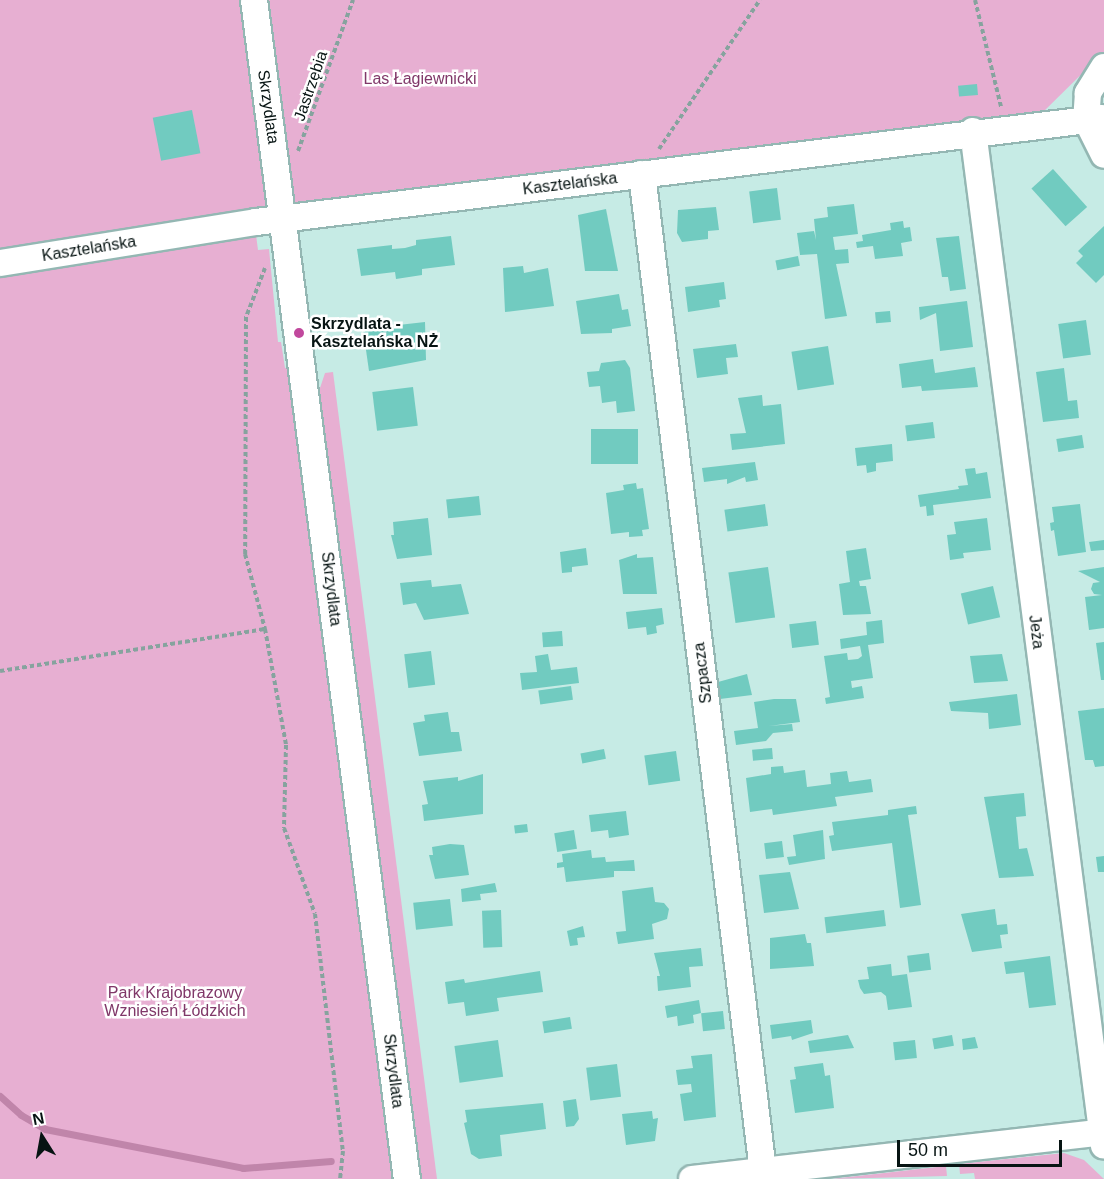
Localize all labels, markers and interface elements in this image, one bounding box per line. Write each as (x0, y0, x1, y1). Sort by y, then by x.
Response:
street label: Jastrzębia (290, 48, 332, 124)
street label: Skrzydlata (253, 69, 283, 145)
park label: Las Łagiewnicki (364, 69, 476, 89)
street label: Kasztelańska (522, 169, 618, 199)
street label: Kasztelańska (41, 232, 137, 266)
place label: Skrzydlata - Kasztelańska NŻ (311, 314, 438, 352)
marker: Skrzydlata - Kasztelańska NŻ (292, 326, 306, 340)
street label: Skrzydlata (317, 551, 345, 627)
street label: Jeża (1024, 614, 1048, 650)
street label: Szpacza (690, 641, 716, 705)
park label: Park Krajobrazowy Wzniesień Łódzkich (104, 983, 246, 1021)
street label: Skrzydlata (379, 1033, 407, 1109)
north arrow (12, 1107, 72, 1167)
text: N (31, 1109, 46, 1128)
scale bar (900, 1128, 1065, 1166)
text: 50 m (908, 1140, 948, 1160)

